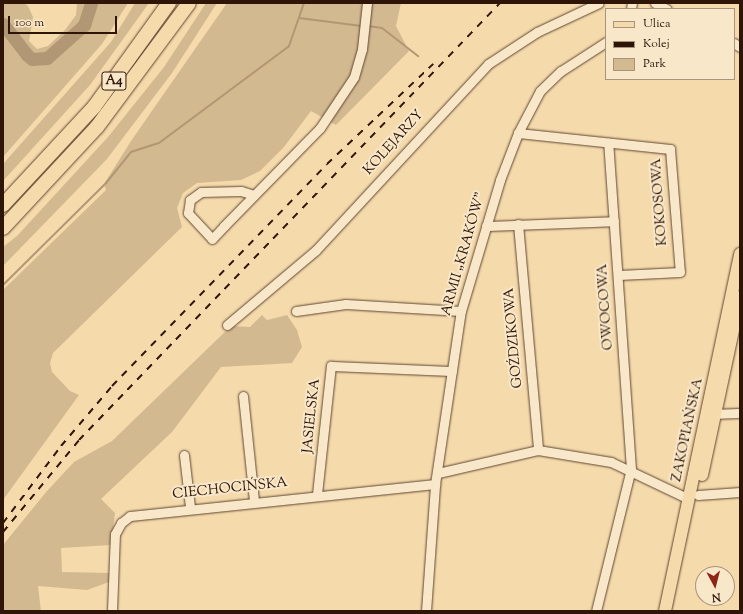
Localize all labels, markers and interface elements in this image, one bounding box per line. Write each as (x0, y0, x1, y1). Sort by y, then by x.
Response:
scale bar (10, 8, 119, 34)
legend (605, 8, 735, 80)
text: 100 m (15, 14, 44, 32)
text: Ulica (643, 15, 670, 33)
text: Kolej (643, 35, 670, 53)
text: Park (643, 55, 666, 73)
road number: A4 (101, 70, 127, 92)
street label: KOLEJARZY (360, 107, 428, 179)
street label: KOKOSOWA (649, 158, 671, 246)
street label: ARMII „KRAKÓW” (438, 190, 490, 318)
street label: OWOCOWA (595, 263, 617, 351)
street label: GOŹDZIKOWA (501, 287, 527, 389)
street label: ZAKOPIAŃSKA (669, 377, 707, 483)
street label: JASIELSKA (300, 378, 324, 454)
street label: CIECHOCIŃSKA (172, 475, 288, 503)
north arrow (695, 566, 735, 606)
text: N (711, 588, 722, 605)

